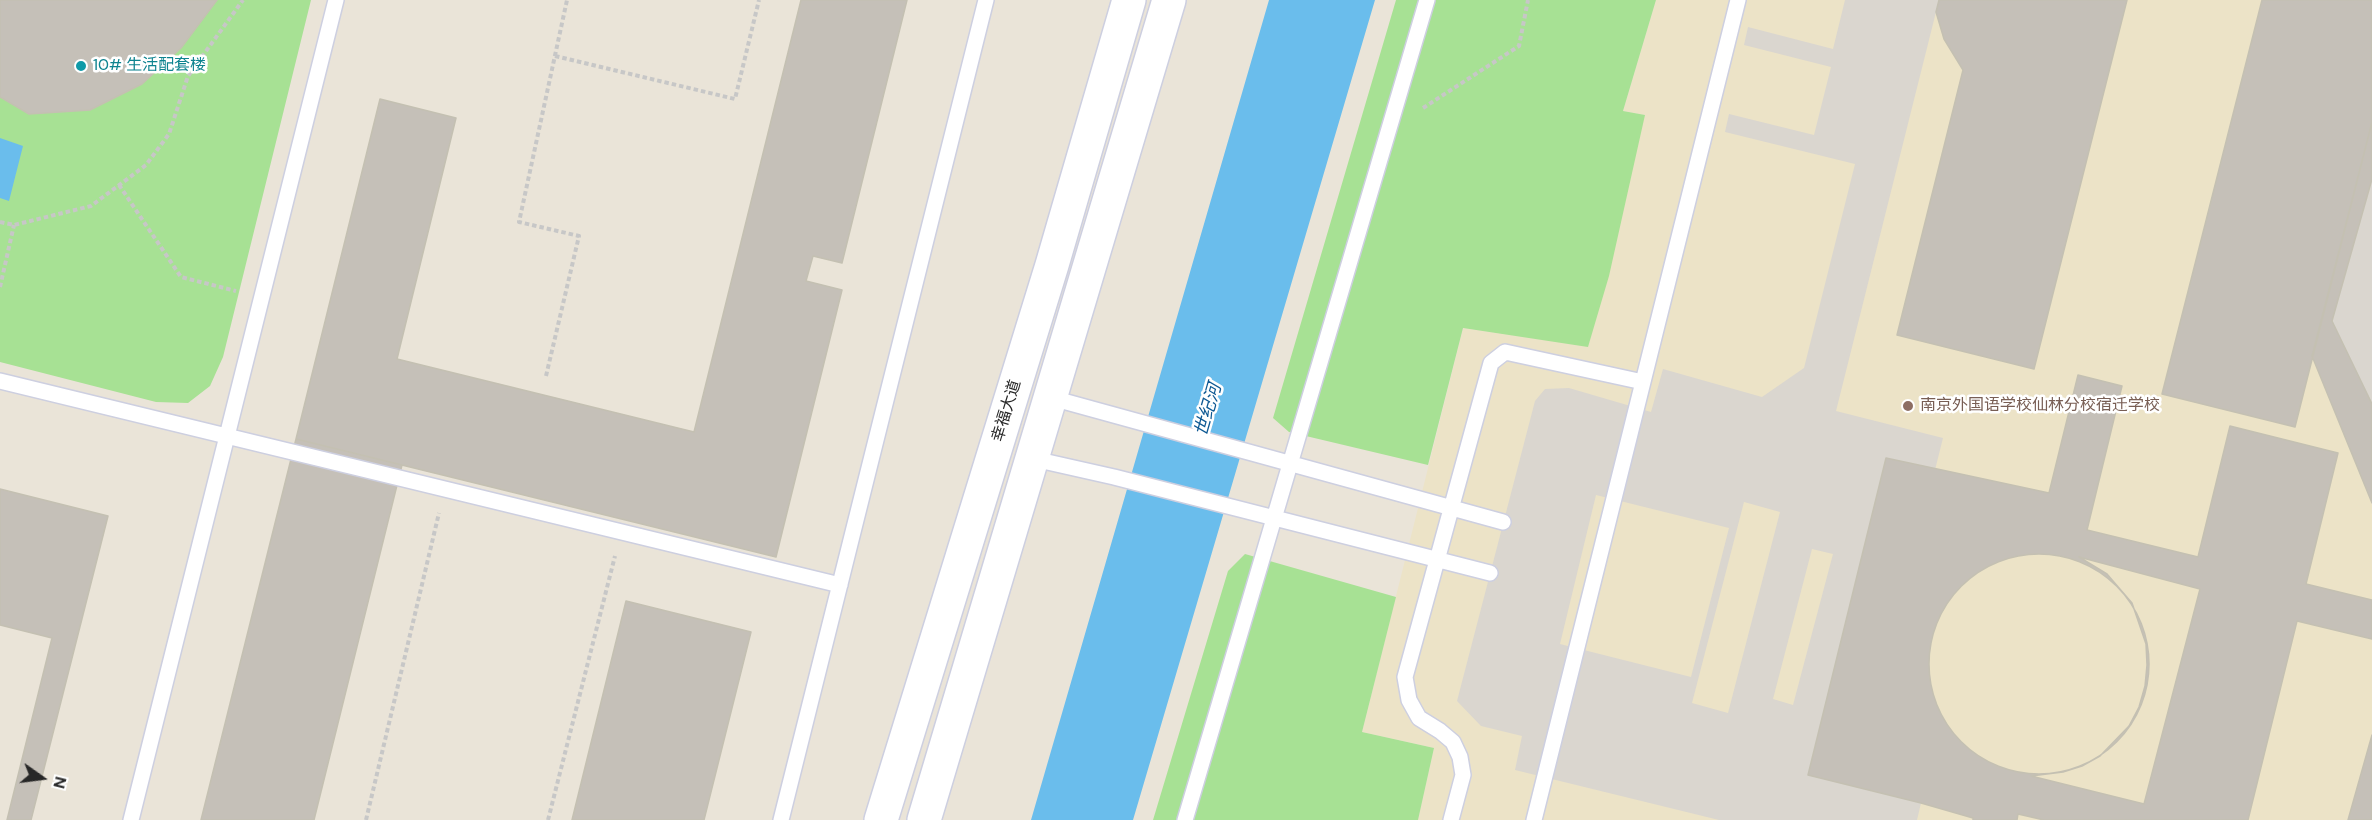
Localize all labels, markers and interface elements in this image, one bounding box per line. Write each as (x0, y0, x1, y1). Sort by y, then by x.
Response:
place label: 10# 生活配套楼 (93, 56, 206, 76)
marker: 10# 生活配套楼 (74, 59, 88, 73)
street label: 幸福大道 (988, 378, 1026, 444)
water label: 世纪河 (1191, 381, 1227, 439)
place label: 南京外国语学校仙林分校宿迁学校 (1920, 396, 2160, 416)
marker: 南京外国语学校仙林分校宿迁学校 (1901, 399, 1915, 413)
north arrow (12, 748, 72, 808)
text: N (48, 774, 72, 791)

